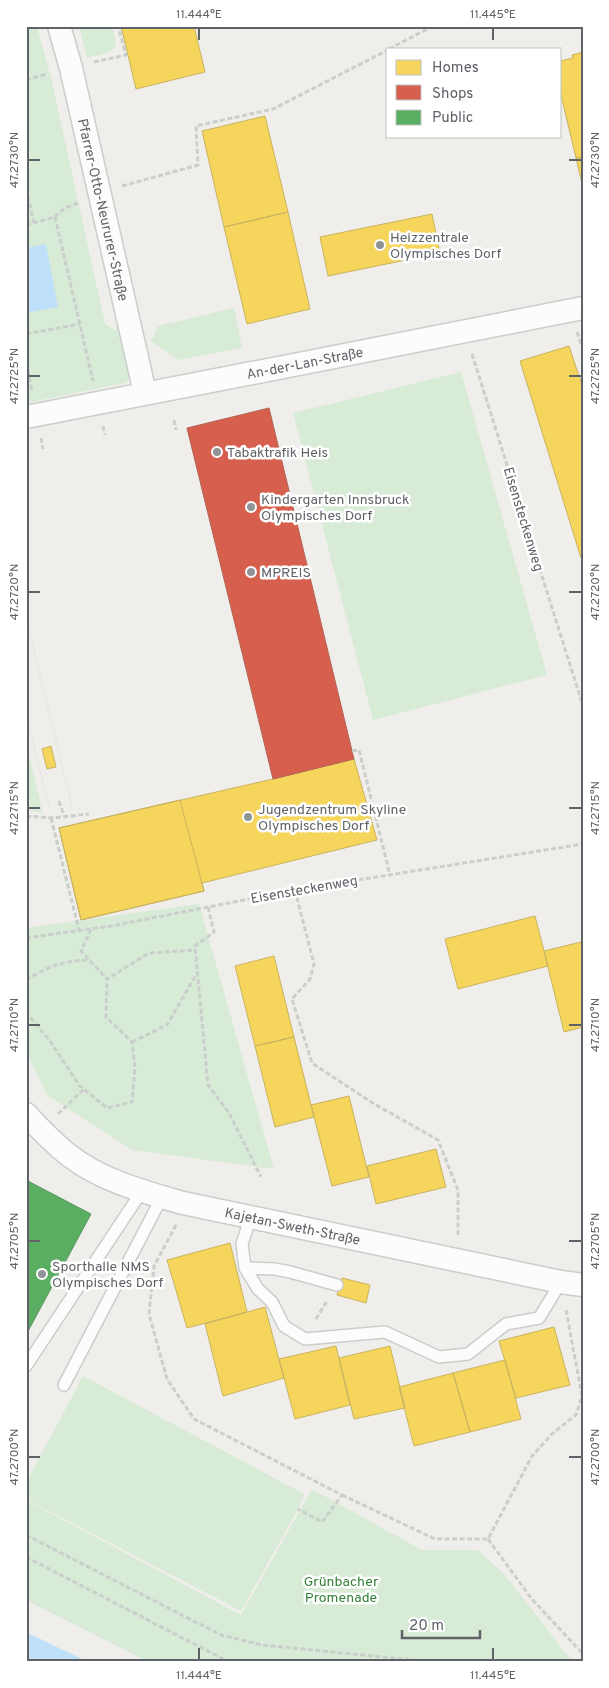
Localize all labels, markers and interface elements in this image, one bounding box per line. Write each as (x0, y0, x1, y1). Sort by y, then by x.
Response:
text: 11.444°E (176, 7, 222, 23)
text: 11.445°E (470, 7, 516, 23)
legend (386, 48, 562, 138)
text: Homes (432, 59, 479, 78)
text: Shops (432, 85, 473, 104)
text: Public (432, 109, 473, 128)
street label: Pfarrer-Otto-Neururer-Straße (73, 117, 131, 303)
text: 47.2730°N (7, 132, 23, 188)
text: 47.2730°N (588, 132, 604, 188)
place label: Heizzentrale Olympisches Dorf (390, 230, 501, 263)
marker: Heizzentrale Olympisches Dorf (374, 239, 386, 251)
street label: An-der-Lan-Straße (245, 345, 365, 384)
text: 47.2725°N (7, 348, 23, 404)
text: 47.2725°N (588, 348, 604, 404)
place label: Tabaktrafik Heis (227, 445, 328, 462)
marker: Tabaktrafik Heis (211, 446, 223, 458)
street label: Eisensteckenweg (499, 465, 547, 574)
place label: Kindergarten Innsbruck Olympisches Dorf (261, 492, 410, 525)
marker: Kindergarten Innsbruck Olympisches Dorf (245, 501, 257, 513)
text: 47.2720°N (7, 564, 23, 620)
text: 47.2720°N (588, 564, 604, 620)
place label: MPREIS (261, 565, 311, 582)
marker: MPREIS (245, 566, 257, 578)
text: 47.2715°N (7, 781, 23, 835)
text: 47.2715°N (588, 781, 604, 835)
place label: Jugendzentrum Skyline Olympisches Dorf (258, 802, 406, 835)
marker: Jugendzentrum Skyline Olympisches Dorf (242, 811, 254, 823)
street label: Eisensteckenweg (249, 873, 359, 908)
text: 47.2710°N (7, 998, 23, 1052)
text: 47.2710°N (588, 998, 604, 1052)
street label: Kajetan-Sweth-Straße (223, 1205, 362, 1250)
text: 47.2705°N (7, 1213, 23, 1269)
text: 47.2705°N (588, 1213, 604, 1269)
place label: Sporthalle NMS Olympisches Dorf (52, 1259, 163, 1292)
marker: Sporthalle NMS Olympisches Dorf (36, 1268, 48, 1280)
text: 47.2700°N (7, 1429, 23, 1485)
text: 47.2700°N (588, 1429, 604, 1485)
park label: Grünbacher Promenade (304, 1574, 379, 1607)
scale bar (402, 1608, 479, 1640)
text: 20 m (409, 1617, 444, 1636)
text: 11.444°E (176, 1668, 222, 1684)
text: 11.445°E (470, 1668, 516, 1684)

